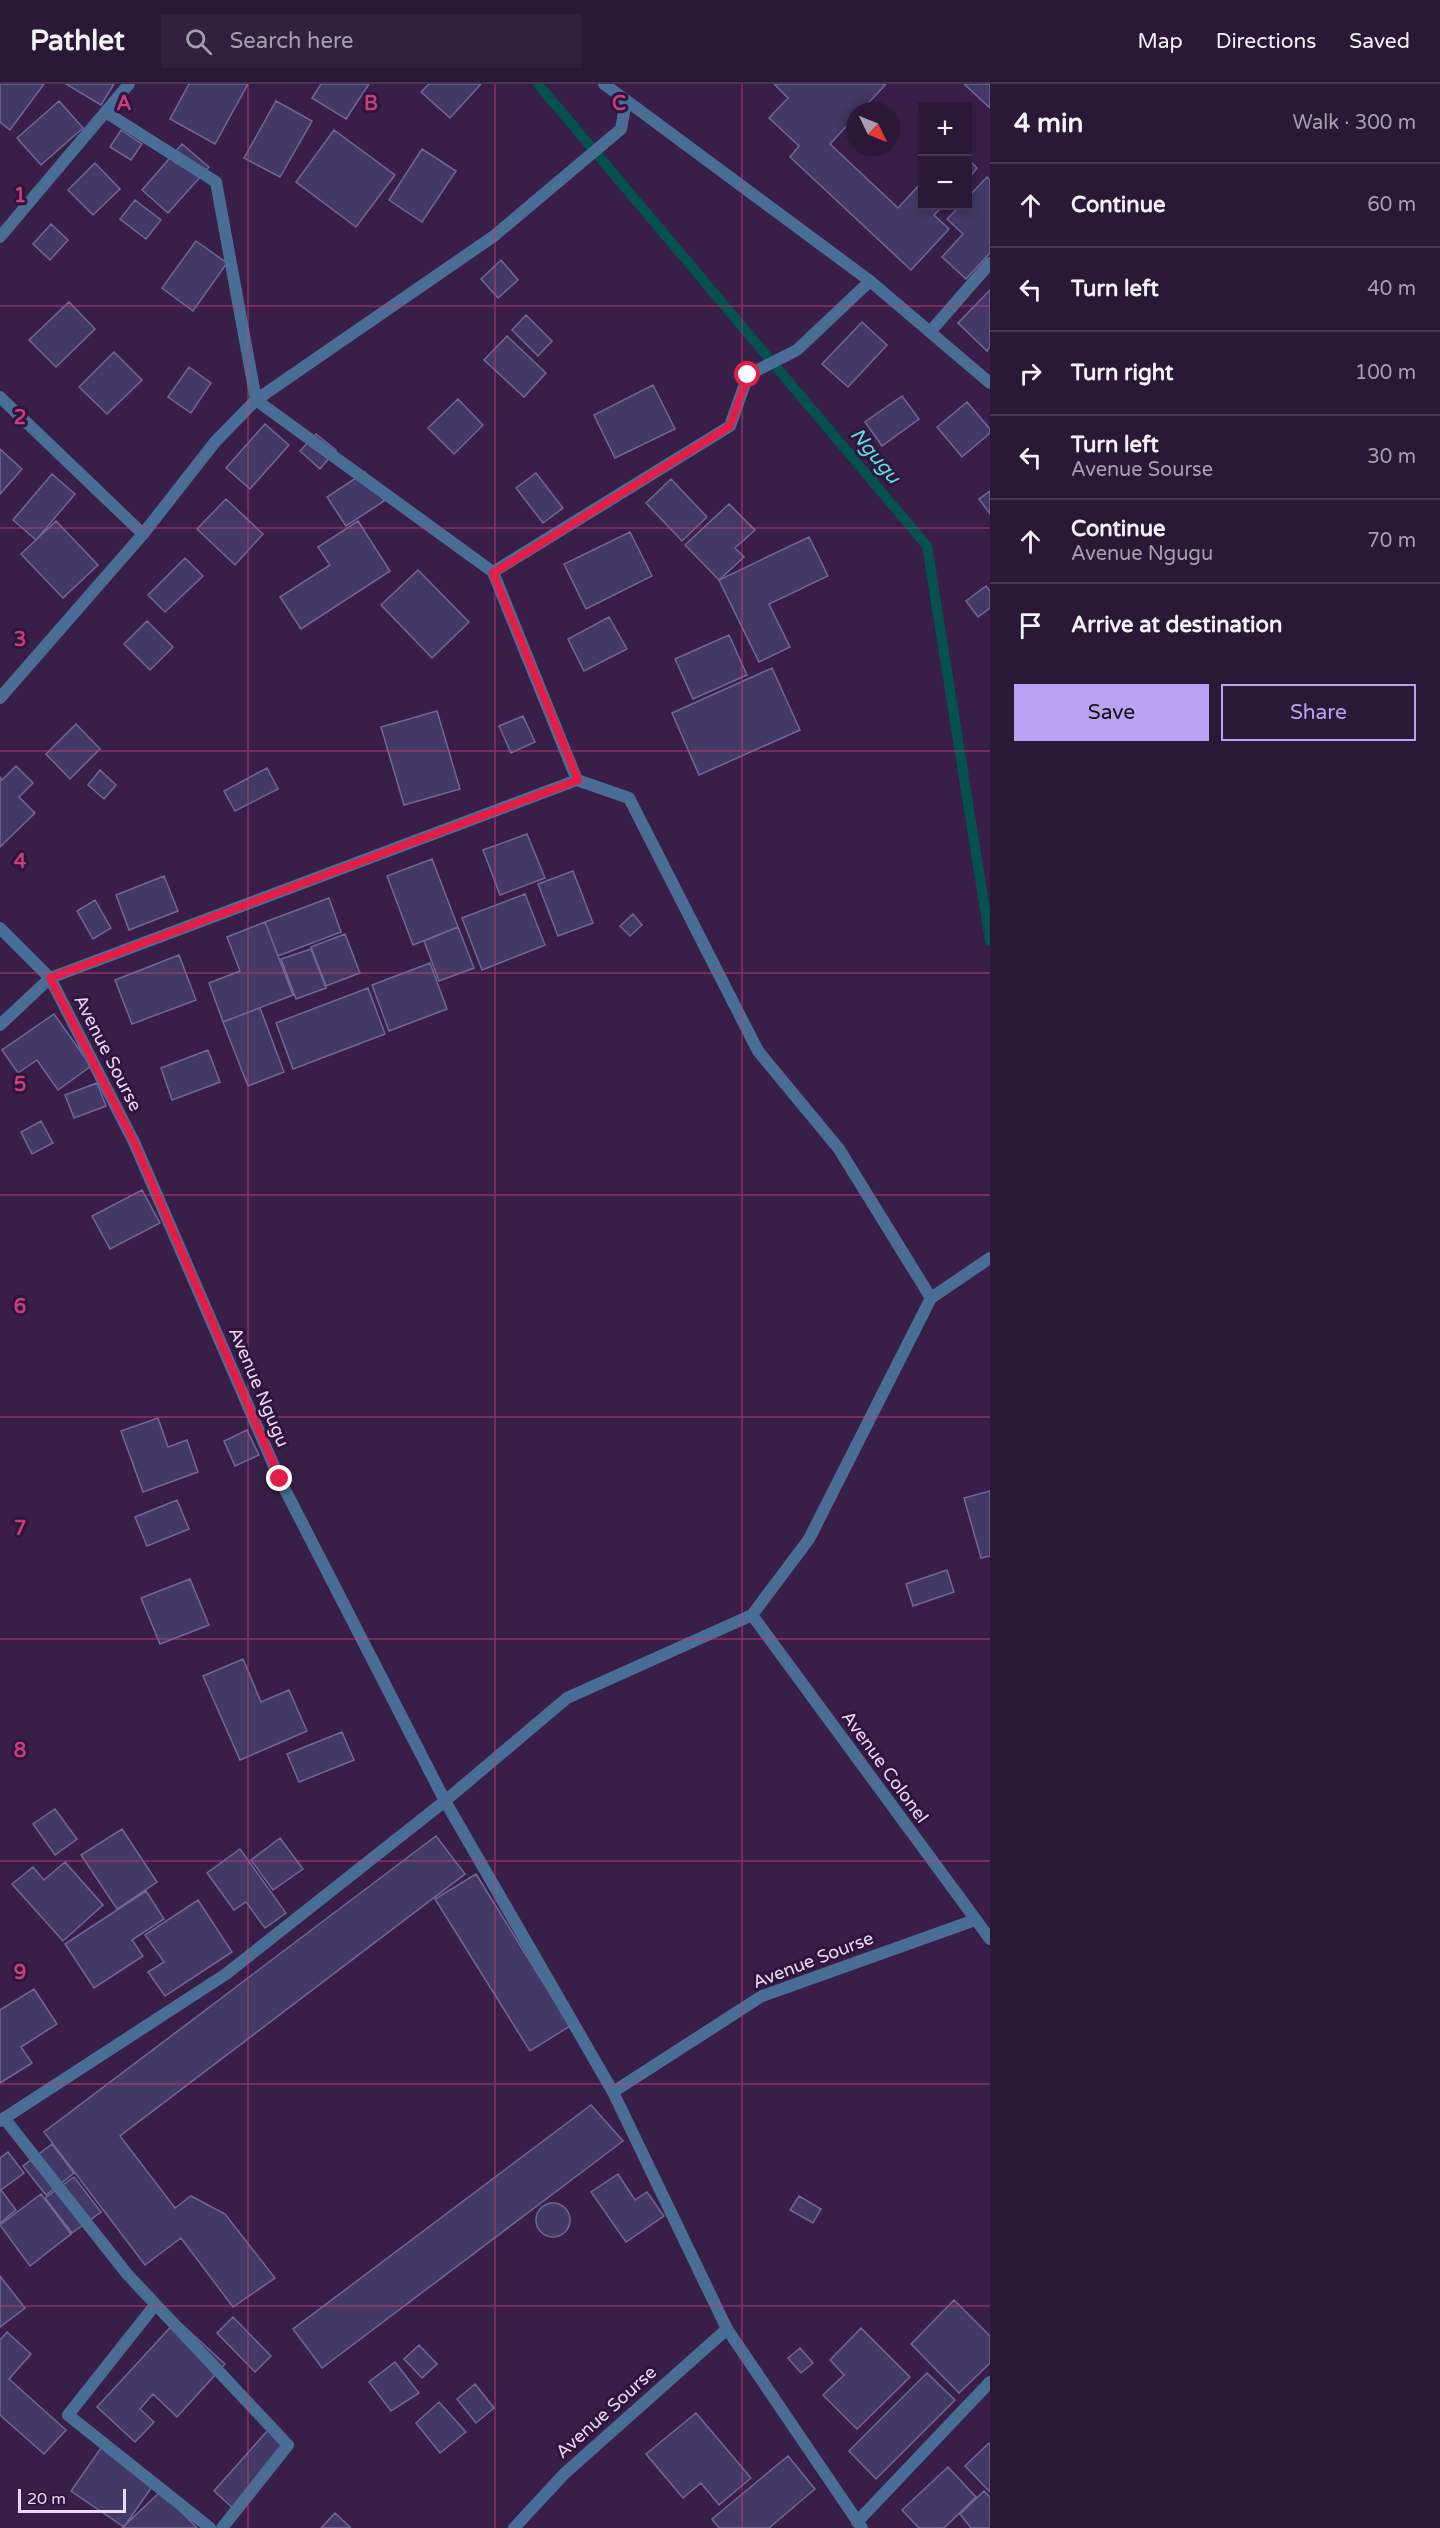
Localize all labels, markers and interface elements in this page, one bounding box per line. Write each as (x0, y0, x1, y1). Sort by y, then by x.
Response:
search box (161, 14, 581, 68)
text: Pathlet (30, 24, 125, 58)
icon: search (182, 25, 215, 58)
text: Search here (230, 28, 353, 54)
text: Map (1137, 29, 1183, 54)
text: Directions (1216, 29, 1316, 54)
text: Saved (1349, 29, 1410, 54)
text: A (117, 92, 132, 116)
text: B (364, 92, 378, 116)
text: C (612, 92, 626, 116)
north arrow (846, 102, 900, 156)
map controls (918, 102, 972, 210)
button: + (918, 102, 972, 156)
text: 4 min (1014, 108, 1083, 139)
text: Walk · 300 m (1293, 111, 1416, 135)
button: − (918, 156, 972, 210)
text: 1 (14, 184, 26, 208)
icon: ahead (1014, 189, 1047, 222)
text: Continue (1071, 192, 1166, 218)
text: 60 m (1367, 193, 1416, 217)
icon: left (1014, 273, 1047, 306)
text: Turn left (1071, 276, 1159, 302)
text: 40 m (1367, 277, 1416, 301)
icon: right (1014, 357, 1047, 390)
text: Turn right (1071, 360, 1173, 386)
route start (734, 361, 760, 387)
text: 100 m (1355, 361, 1416, 385)
text: 2 (14, 406, 26, 430)
water label: Ngugu (845, 423, 906, 490)
text: Turn left (1071, 432, 1159, 458)
icon: left (1014, 441, 1047, 474)
text: 30 m (1367, 445, 1416, 469)
text: Avenue Sourse (1071, 458, 1213, 482)
text: Continue (1071, 516, 1166, 542)
icon: ahead (1014, 525, 1047, 558)
text: 70 m (1367, 529, 1416, 553)
text: Avenue Ngugu (1071, 542, 1213, 566)
icon: arrive (1014, 609, 1047, 642)
text: Arrive at destination (1071, 612, 1282, 638)
text: 3 (14, 628, 26, 652)
button: Save (1014, 684, 1209, 741)
button: Share (1221, 684, 1416, 741)
text: 4 (14, 850, 27, 874)
street label: Avenue Sourse (69, 991, 147, 1115)
text: 5 (14, 1073, 26, 1097)
text: 6 (14, 1295, 26, 1319)
street label: Avenue Ngugu (224, 1324, 294, 1450)
route end (266, 1465, 292, 1491)
text: 7 (14, 1517, 26, 1541)
street label: Avenue Colonel (837, 1707, 933, 1827)
text: 8 (14, 1739, 26, 1763)
street label: Avenue Sourse (749, 1927, 877, 1993)
text: 9 (14, 1961, 26, 1985)
street label: Avenue Sourse (551, 2361, 661, 2463)
scale bar (18, 2486, 126, 2514)
text: 20 m (27, 2489, 66, 2509)

